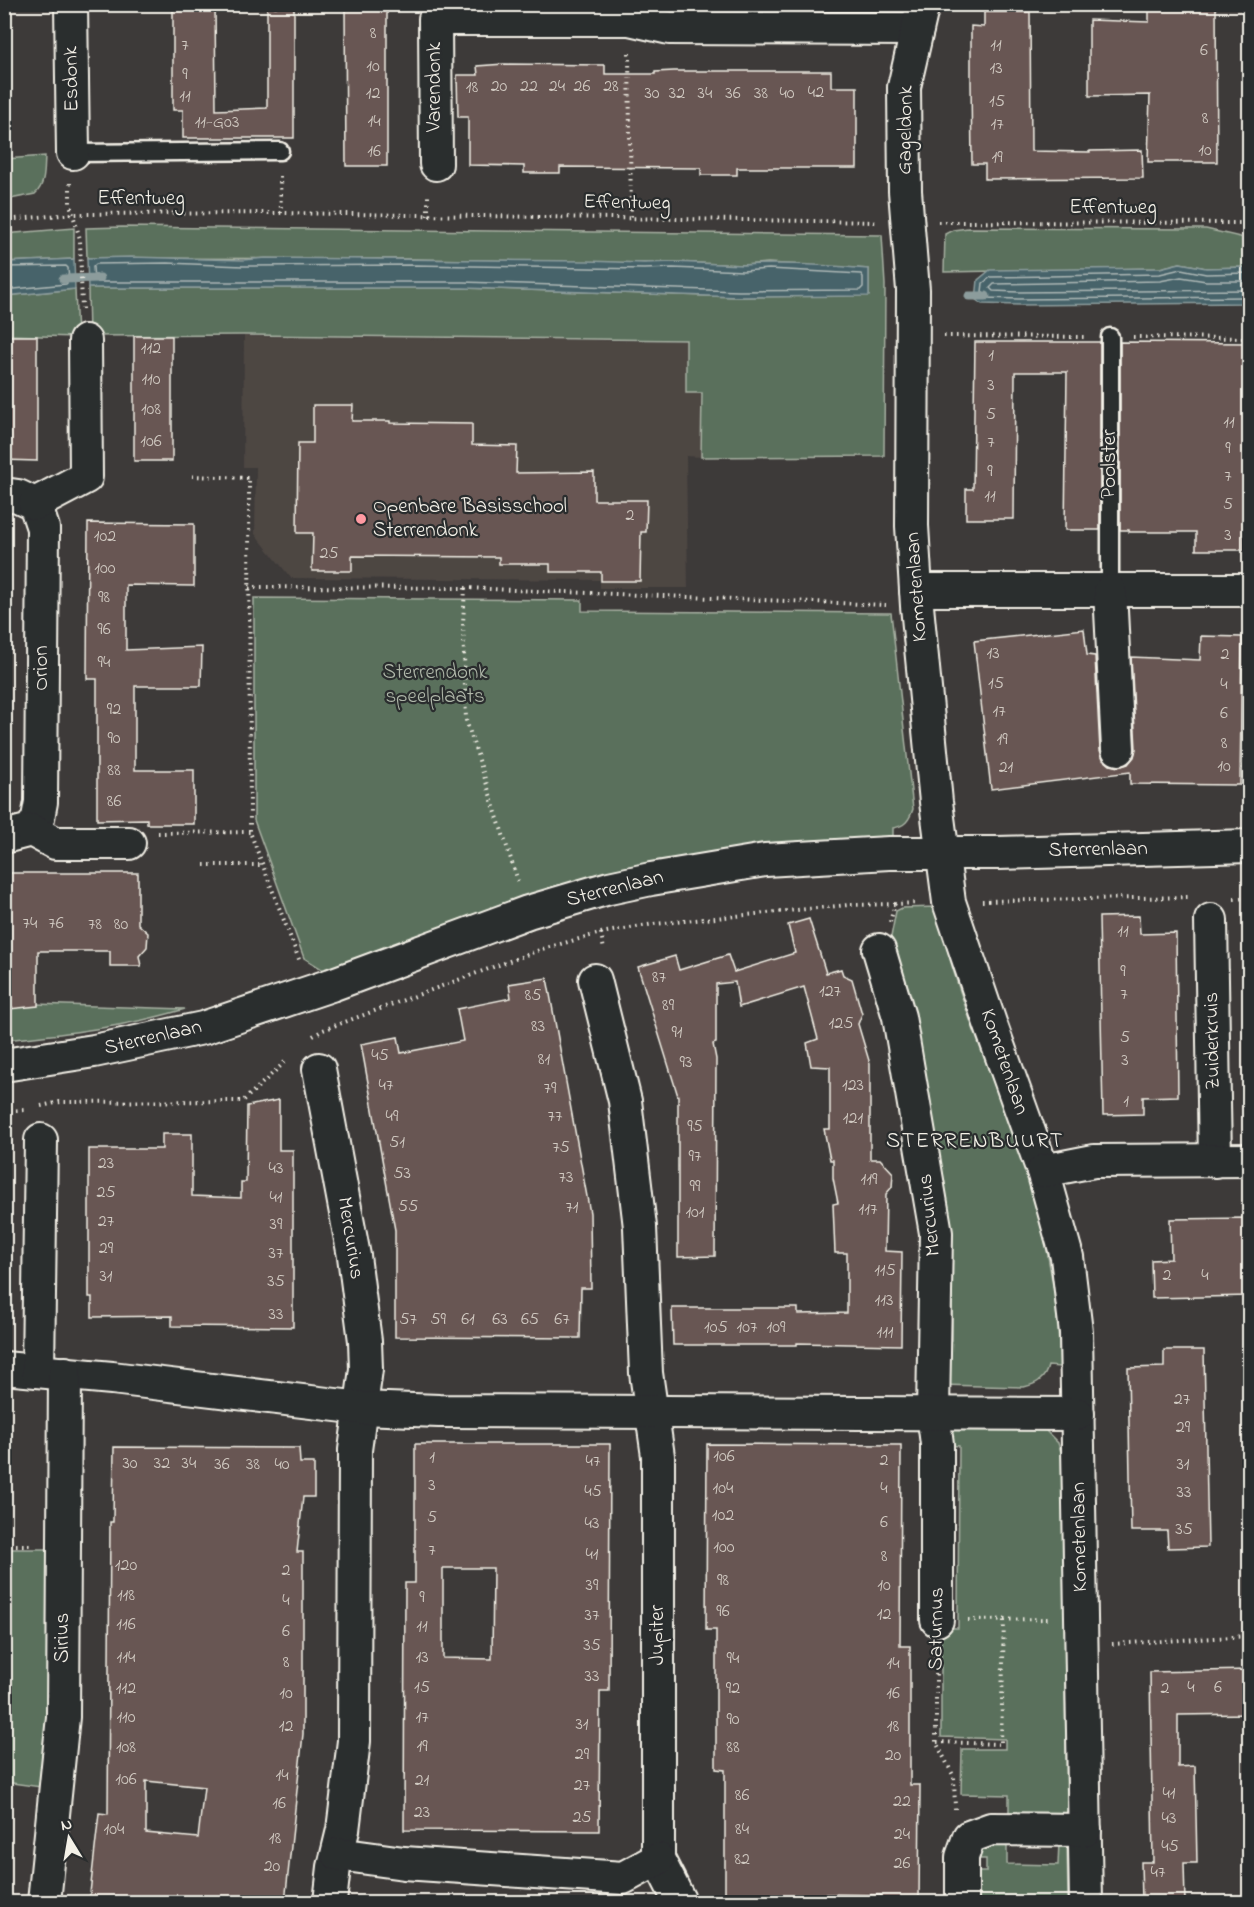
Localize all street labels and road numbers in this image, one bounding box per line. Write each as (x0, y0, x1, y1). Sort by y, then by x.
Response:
street label: Varendonk (420, 41, 450, 133)
street label: Esdonk (56, 45, 88, 112)
street label: Gageldonk (890, 84, 924, 175)
street label: Effentweg (97, 184, 185, 216)
street label: Effentweg (583, 187, 671, 221)
street label: Effentweg (1069, 193, 1157, 225)
street label: Poolster (1095, 429, 1125, 499)
street label: Kometenlaan (898, 531, 936, 643)
street label: Orion (27, 645, 57, 691)
street label: Sterrenlaan (1048, 834, 1148, 866)
street label: Sterrenlaan (563, 862, 667, 916)
street label: Zuiderkruis (1197, 992, 1229, 1090)
street label: Kometenlaan (972, 1005, 1036, 1119)
street label: Sterrenlaan (101, 1012, 205, 1064)
street label: Mercurius (911, 1172, 949, 1258)
street label: Mercurius (329, 1195, 371, 1281)
street label: Kometenlaan (1064, 1482, 1096, 1592)
street label: Saturnus (921, 1587, 953, 1671)
street label: Jupiter (643, 1604, 673, 1665)
street label: Sirius (48, 1613, 78, 1663)

